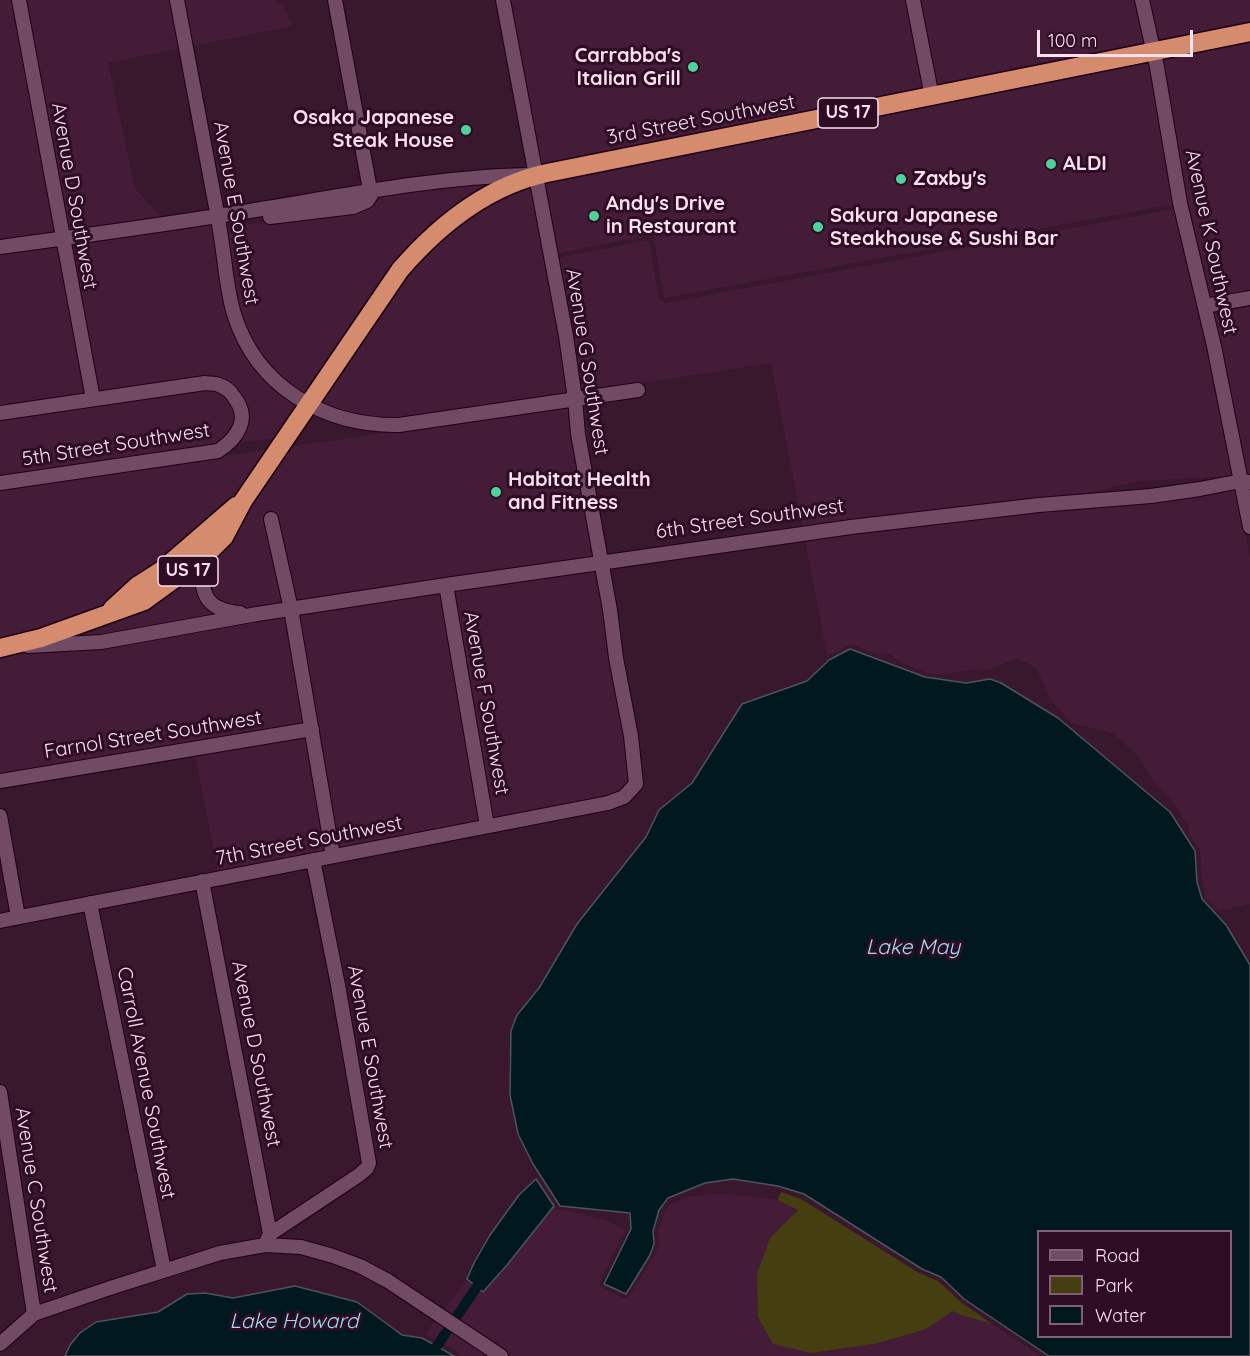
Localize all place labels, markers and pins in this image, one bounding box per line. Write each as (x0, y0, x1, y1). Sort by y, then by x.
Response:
place label: Carrabba's Italian Grill (575, 44, 681, 91)
marker: Carrabba's Italian Grill (686, 60, 700, 74)
place label: Osaka Japanese Steak House (293, 106, 454, 153)
marker: Osaka Japanese Steak House (459, 123, 473, 137)
place label: ALDI (1063, 152, 1107, 176)
marker: ALDI (1044, 157, 1058, 171)
place label: Zaxby's (913, 167, 986, 191)
marker: Zaxby's (894, 172, 908, 186)
place label: Andy's Drive in Restaurant (606, 192, 737, 239)
place label: Sakura Japanese Steakhouse & Sushi Bar (830, 204, 1058, 251)
marker: Andy's Drive in Restaurant (587, 209, 601, 223)
marker: Sakura Japanese Steakhouse & Sushi Bar (811, 220, 825, 234)
place label: Habitat Health and Fitness (508, 468, 651, 515)
marker: Habitat Health and Fitness (489, 485, 503, 499)

